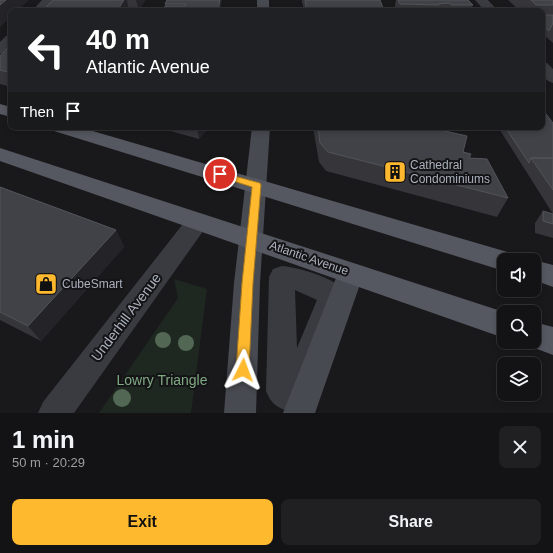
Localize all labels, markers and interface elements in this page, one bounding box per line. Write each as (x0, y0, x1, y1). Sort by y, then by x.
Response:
icon: left (20, 24, 72, 76)
text: 40 m (86, 24, 150, 55)
text: Atlantic Avenue (86, 57, 210, 77)
icon: arrive (62, 100, 84, 122)
text: Then (20, 103, 54, 120)
pin (203, 157, 237, 191)
place label: Cathedral Condominiums (410, 158, 490, 186)
building icon: Cathedral Condominiums (382, 159, 408, 185)
icon: arrive (209, 163, 231, 185)
street label: Atlantic Avenue (268, 238, 351, 278)
map controls (497, 253, 541, 401)
button: sound (497, 253, 541, 297)
street label: Underhill Avenue (88, 270, 164, 364)
shop icon: CubeSmart (33, 271, 59, 297)
place label: CubeSmart (62, 277, 123, 291)
button: search (497, 305, 541, 349)
position arrow (222, 349, 264, 391)
button: layers (497, 357, 541, 401)
park label: Lowry Triangle (116, 372, 208, 388)
text: 1 min (12, 426, 75, 453)
button: close (499, 426, 541, 468)
text: 50 m · 20:29 (12, 455, 85, 470)
button: Exit (12, 499, 273, 545)
button: Share (281, 499, 541, 545)

